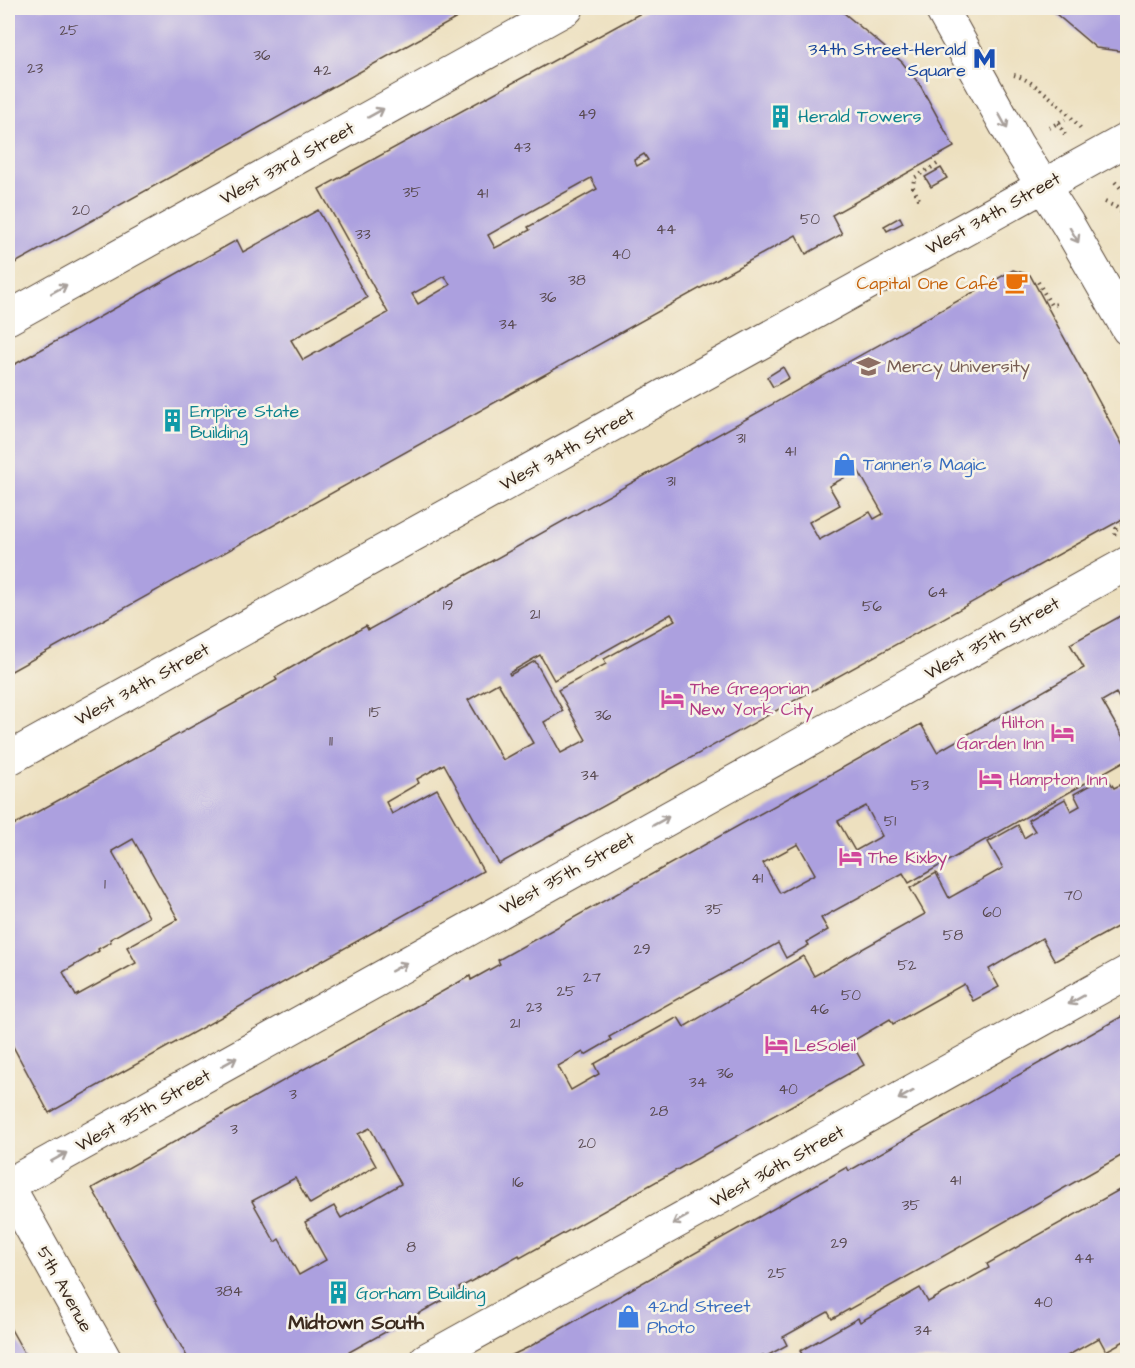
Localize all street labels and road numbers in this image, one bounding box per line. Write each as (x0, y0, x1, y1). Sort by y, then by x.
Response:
street label: West 33rd Street (215, 116, 360, 211)
street label: West 34th Street (921, 166, 1066, 261)
street label: West 34th Street (495, 402, 640, 497)
street label: West 35th Street (920, 591, 1065, 686)
street label: West 34th Street (70, 637, 215, 732)
street label: West 35th Street (495, 826, 640, 921)
street label: West 35th Street (71, 1063, 216, 1158)
street label: West 36th Street (706, 1119, 849, 1214)
street label: 5th Avenue (31, 1242, 99, 1337)

